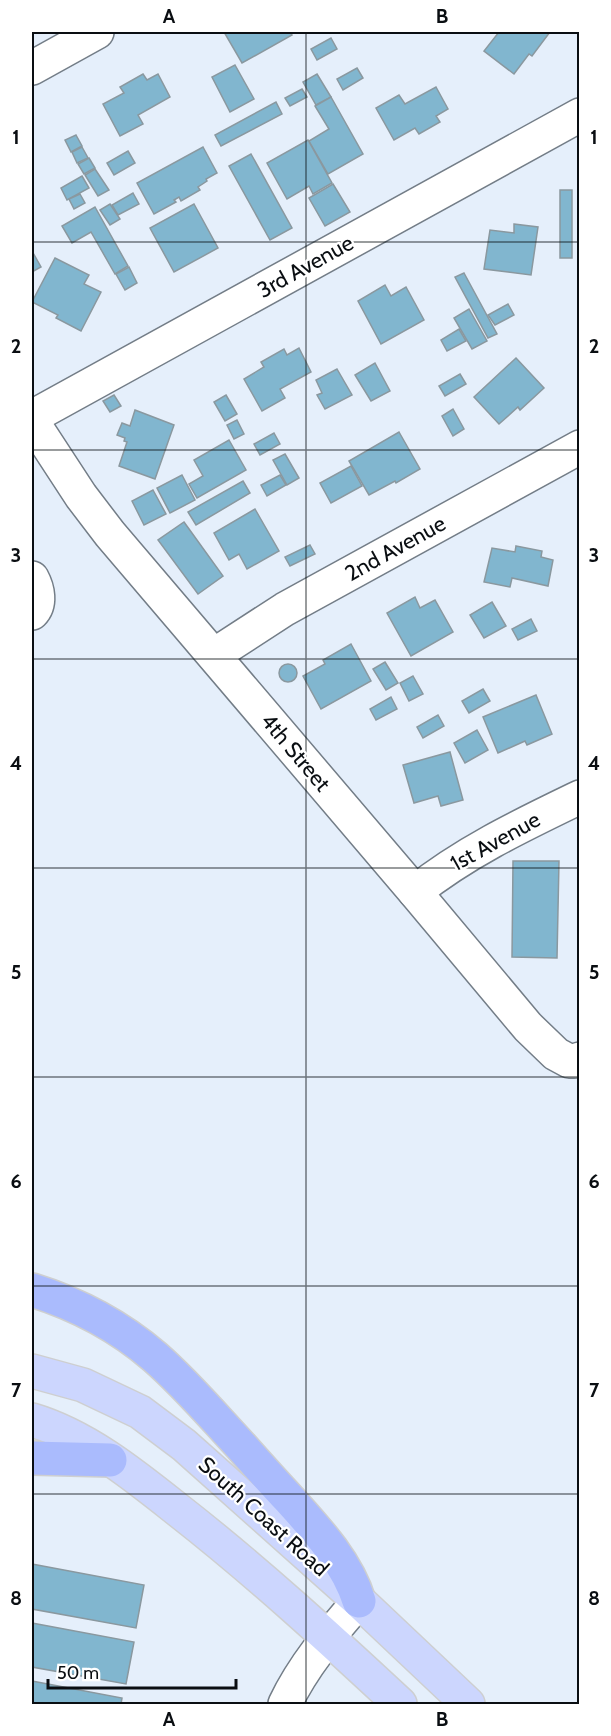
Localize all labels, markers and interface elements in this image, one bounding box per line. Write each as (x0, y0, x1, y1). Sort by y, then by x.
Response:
text: A (163, 4, 176, 28)
text: B (436, 4, 448, 28)
text: 1 (12, 125, 20, 149)
text: 1 (590, 125, 598, 149)
street label: 3rd Avenue (253, 229, 358, 304)
text: 2 (11, 334, 21, 358)
text: 2 (589, 334, 599, 358)
street label: 2nd Avenue (340, 510, 450, 587)
text: 3 (11, 543, 21, 567)
text: 3 (589, 543, 599, 567)
street label: 4th Street (255, 708, 336, 797)
text: 4 (10, 751, 22, 775)
text: 4 (588, 751, 600, 775)
street label: 1st Avenue (446, 806, 545, 877)
text: 5 (11, 960, 21, 984)
text: 5 (589, 960, 599, 984)
text: 6 (10, 1169, 22, 1193)
text: 6 (588, 1169, 600, 1193)
text: 7 (11, 1378, 22, 1402)
text: 7 (589, 1378, 600, 1402)
street label: South Coast Road (193, 1451, 334, 1582)
text: 8 (10, 1586, 22, 1610)
text: 8 (588, 1586, 600, 1610)
scale bar (48, 1652, 236, 1690)
text: 50 m (57, 1662, 99, 1684)
text: A (163, 1707, 176, 1731)
text: B (436, 1707, 448, 1731)

